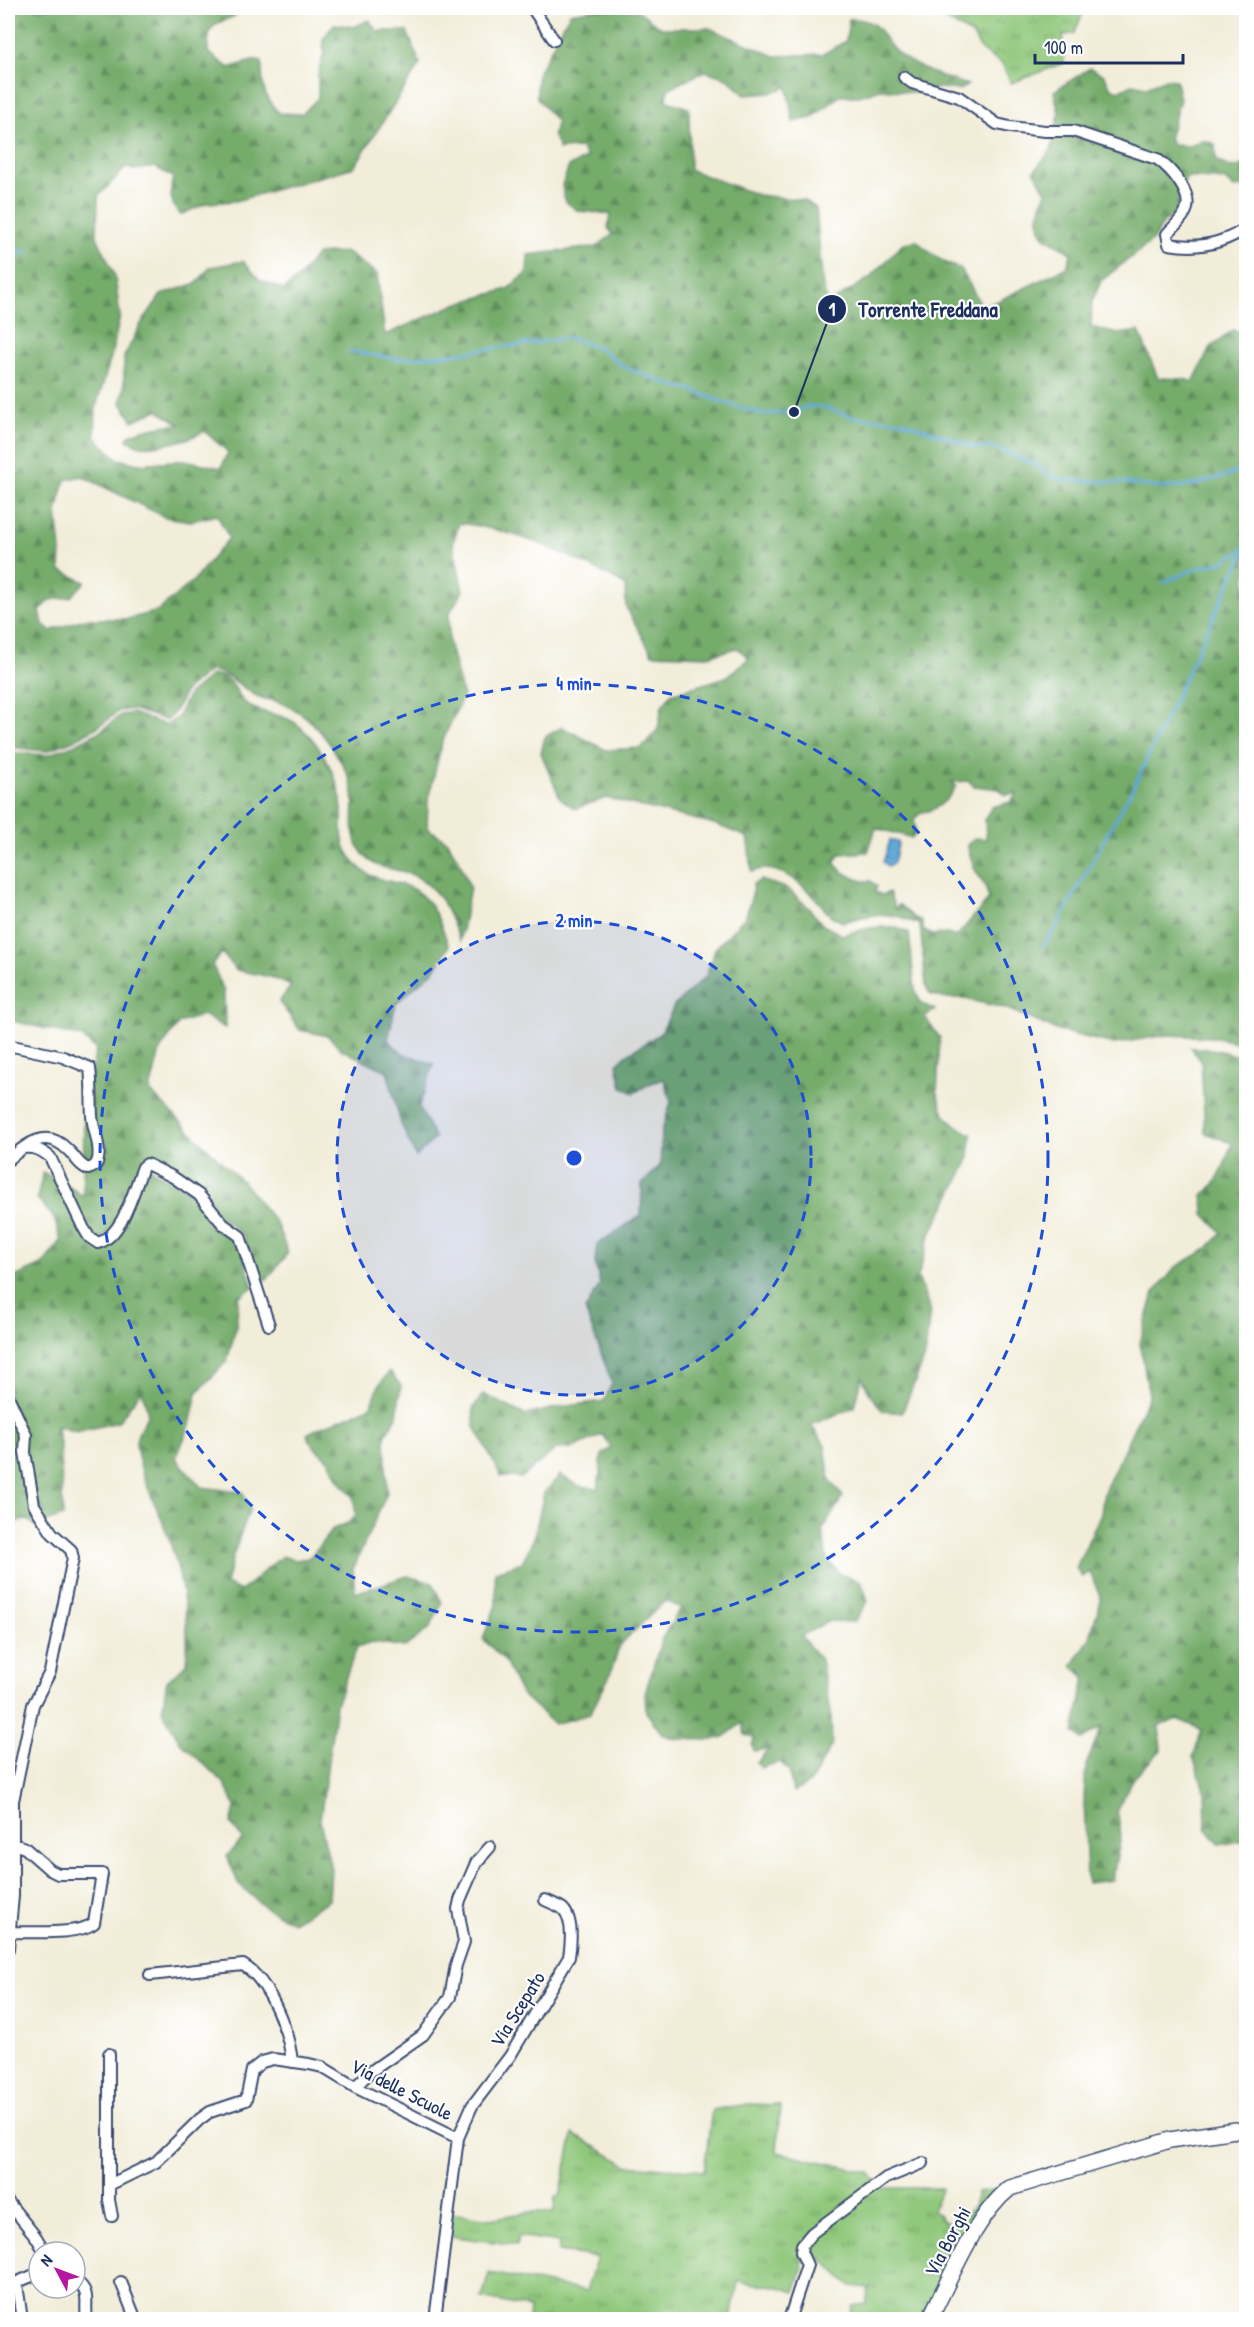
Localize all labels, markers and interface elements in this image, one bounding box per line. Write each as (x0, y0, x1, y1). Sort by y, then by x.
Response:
scale bar (1035, 27, 1184, 65)
text: 100 m (1044, 35, 1083, 60)
callout: Torrente Freddana (817, 290, 1010, 329)
text: Torrente Freddana (857, 295, 998, 324)
text: 1 (829, 297, 836, 322)
text: 4 min (556, 671, 592, 696)
text: 2 min (556, 908, 592, 933)
centre of rings (564, 1148, 584, 1168)
street label: Via Scepato (483, 1966, 551, 2052)
street label: Via delle Scuole (346, 2052, 458, 2126)
street label: Via Borghi (917, 2201, 977, 2281)
north arrow (27, 2240, 87, 2300)
text: N (35, 2249, 57, 2271)

